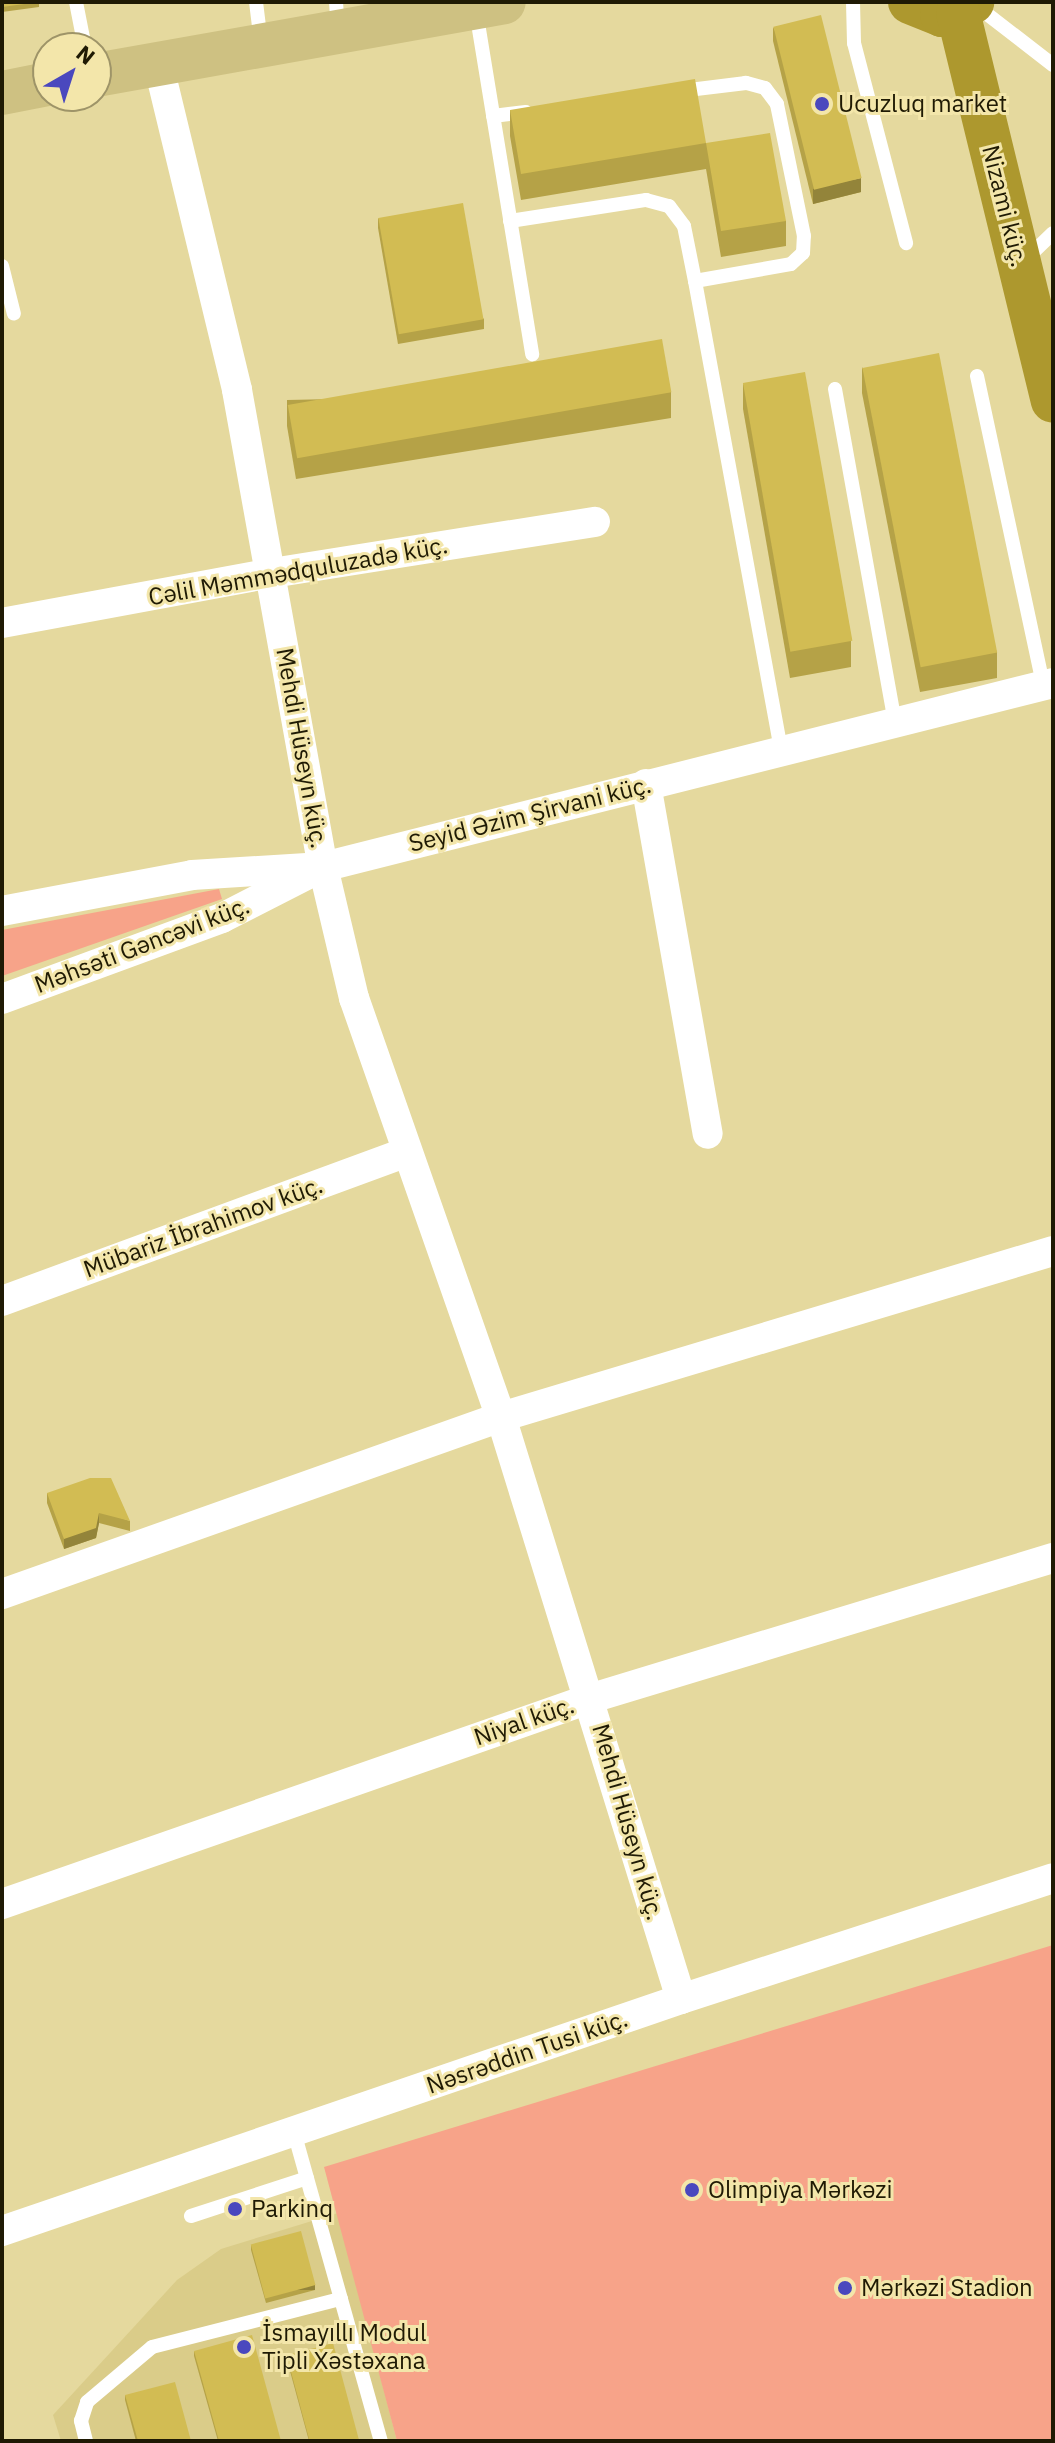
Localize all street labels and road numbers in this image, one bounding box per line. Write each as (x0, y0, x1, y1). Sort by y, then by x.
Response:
street label: Nizami küç. (976, 142, 1034, 270)
street label: Cəlil Məmmədquluzadə küç. (146, 530, 450, 612)
street label: Mehdi Hüseyn küç. (270, 645, 334, 851)
street label: Seyid Əzim Şirvani küç. (406, 770, 654, 858)
street label: Məhsəti Gəncəvi küç. (31, 891, 253, 999)
street label: Mübariz İbrahimov küç. (79, 1170, 327, 1284)
street label: Niyal küç. (470, 1690, 578, 1752)
street label: Mehdi Hüseyn küç. (586, 1720, 670, 1924)
street label: Nəsrəddin Tusi küç. (423, 2004, 631, 2100)

